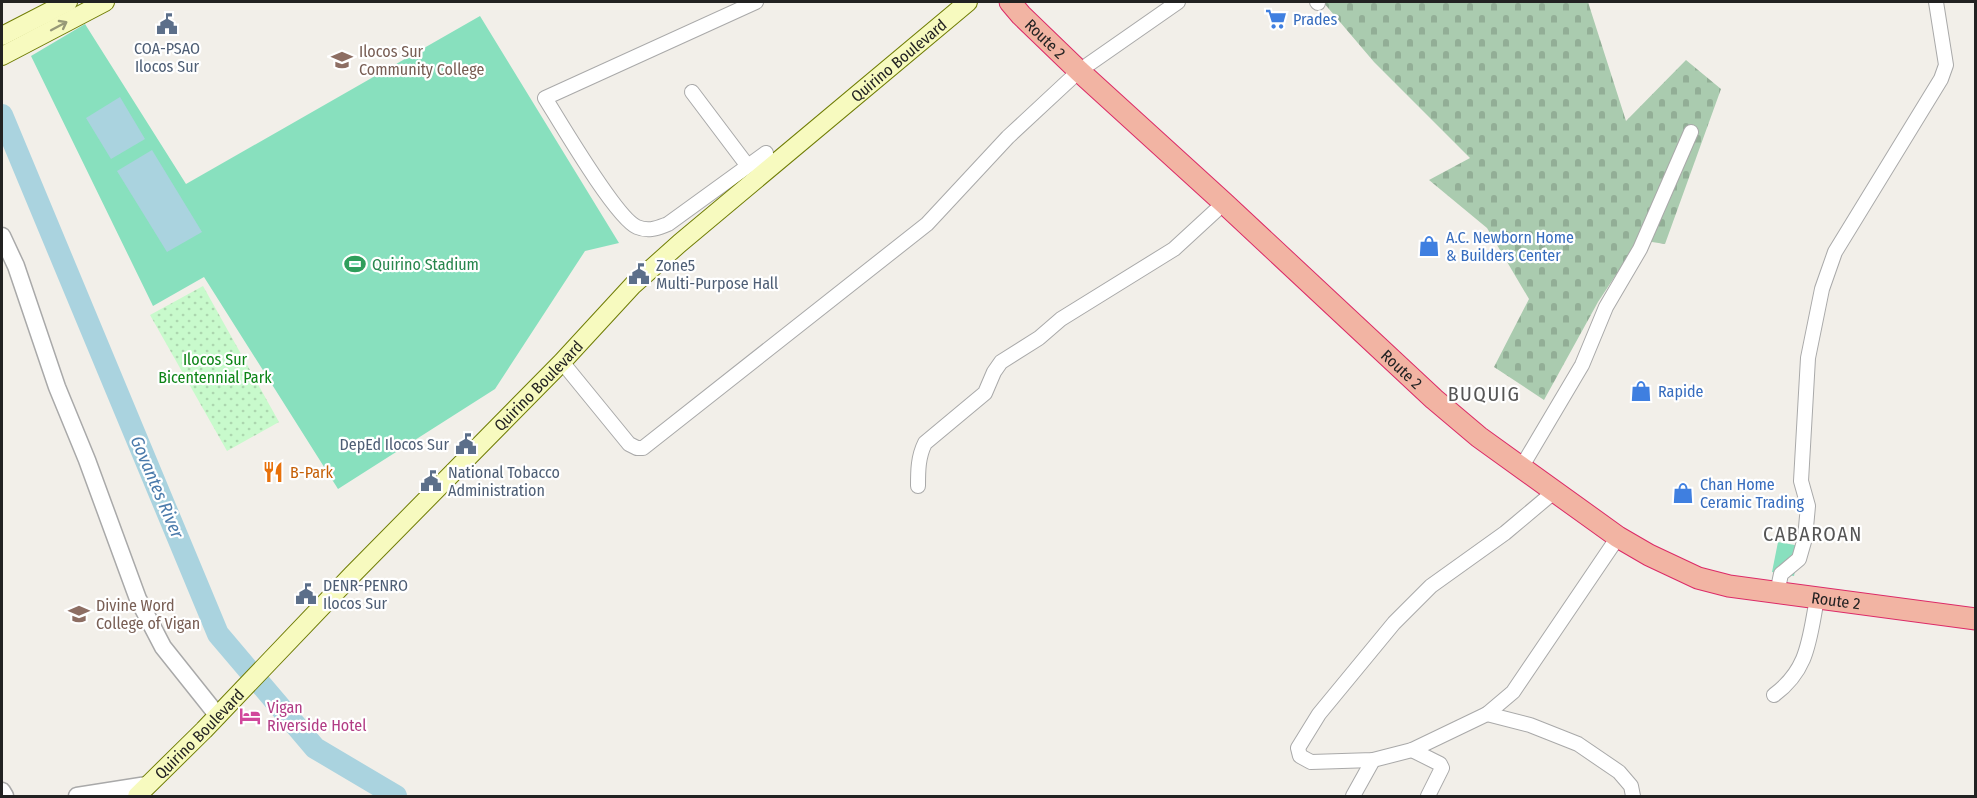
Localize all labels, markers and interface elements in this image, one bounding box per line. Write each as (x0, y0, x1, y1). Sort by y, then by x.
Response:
supermarket icon: Prades (1264, 7, 1288, 31)
place label: Prades (1293, 10, 1337, 29)
public building icon: COA-PSAO Ilocos Sur (155, 12, 179, 36)
street label: Quirino Boulevard (847, 15, 950, 106)
street label: Route 2 (1021, 15, 1069, 63)
one-way arrow (50, 20, 67, 32)
place label: COA-PSAO Ilocos Sur (134, 39, 200, 76)
place label: Ilocos Sur Community College (359, 42, 485, 79)
school or university icon: Ilocos Sur Community College (330, 48, 354, 72)
place label: A.C. Newborn Home & Builders Center (1446, 228, 1574, 265)
shop icon: A.C. Newborn Home & Builders Center (1417, 234, 1441, 258)
sports icon: Quirino Stadium (343, 252, 367, 276)
place label: Quirino Stadium (372, 255, 479, 274)
place label: Zone5 Multi-Purpose Hall (656, 256, 778, 293)
public building icon: Zone5 Multi-Purpose Hall (627, 262, 651, 286)
street label: Quirino Boulevard (490, 337, 587, 435)
street label: Route 2 (1377, 346, 1426, 393)
park label: Ilocos Sur Bicentennial Park (158, 350, 272, 387)
shop icon: Rapide (1629, 379, 1653, 403)
district label: BUQUIG (1448, 382, 1520, 406)
place label: Rapide (1658, 382, 1704, 401)
public building icon: DepEd Ilocos Sur (454, 432, 478, 456)
water label: Govantes River (126, 433, 189, 542)
place label: DepEd Ilocos Sur (340, 435, 449, 454)
restaurant icon: B-Park (261, 460, 285, 484)
place label: B-Park (290, 463, 334, 482)
place label: National Tobacco Administration (448, 463, 560, 500)
public building icon: National Tobacco Administration (419, 469, 443, 493)
place label: Chan Home Ceramic Trading (1700, 475, 1804, 512)
shop icon: Chan Home Ceramic Trading (1671, 481, 1695, 505)
district label: CABAROAN (1763, 522, 1863, 546)
place label: DENR-PENRO Ilocos Sur (323, 576, 408, 613)
public building icon: DENR-PENRO Ilocos Sur (294, 582, 318, 606)
street label: Route 2 (1810, 588, 1861, 613)
place label: Divine Word College of Vigan (96, 596, 200, 633)
school or university icon: Divine Word College of Vigan (67, 602, 91, 626)
street label: Quirino Boulevard (151, 685, 248, 783)
place label: Vigan Riverside Hotel (267, 698, 366, 735)
hotel icon: Vigan Riverside Hotel (238, 704, 262, 728)

